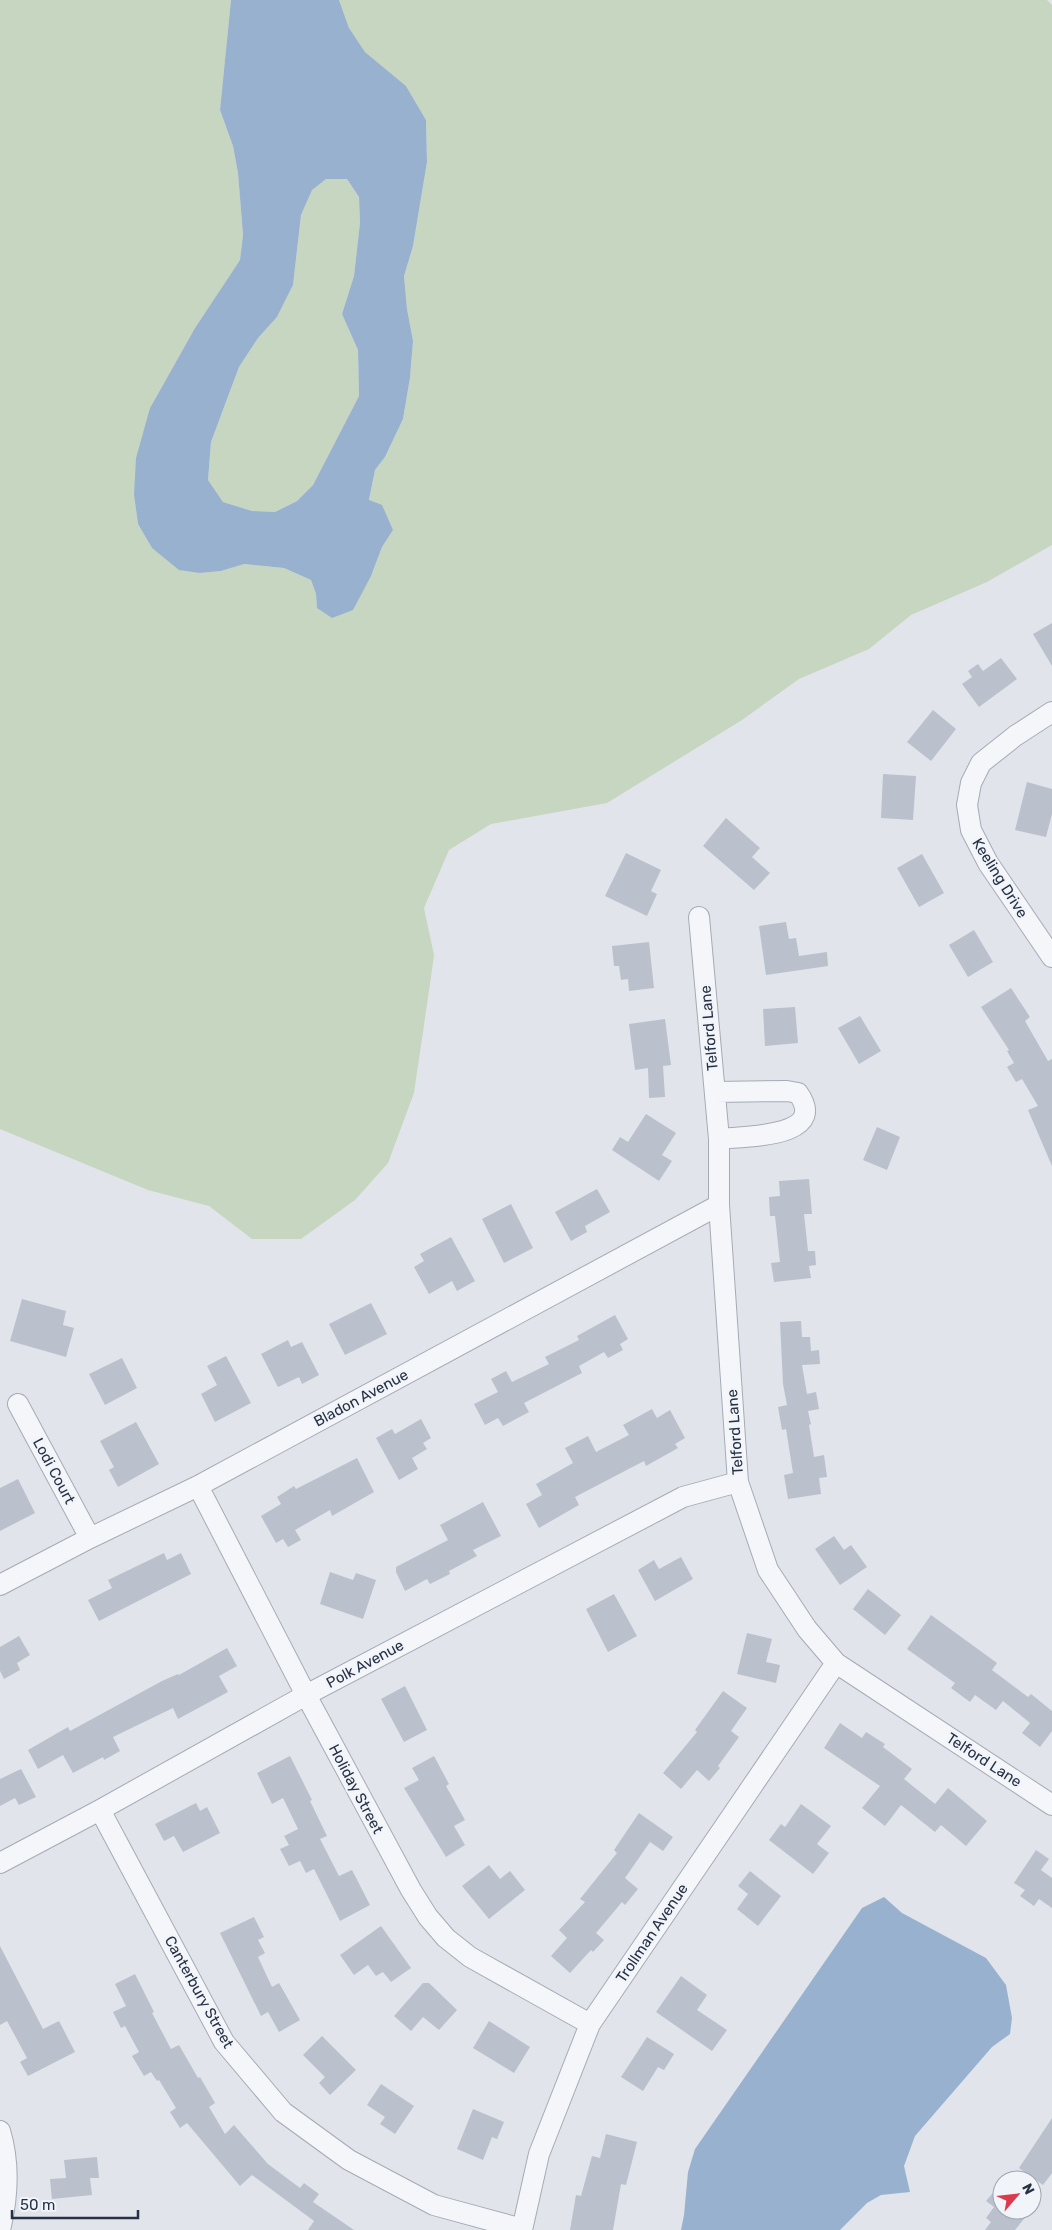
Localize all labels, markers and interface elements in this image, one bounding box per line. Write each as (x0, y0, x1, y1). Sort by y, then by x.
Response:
street label: Keeling Drive (968, 835, 1032, 921)
street label: Telford Lane (696, 984, 722, 1072)
street label: Bladon Avenue (311, 1366, 411, 1430)
street label: Telford Lane (723, 1389, 747, 1475)
street label: Lodi Court (29, 1435, 79, 1507)
street label: Polk Avenue (323, 1636, 407, 1692)
street label: Telford Lane (943, 1729, 1025, 1791)
street label: Holiday Street (325, 1741, 387, 1837)
street label: Trollman Avenue (612, 1880, 692, 1986)
street label: Canterbury Street (161, 1933, 237, 2051)
north arrow (992, 2170, 1042, 2220)
text: N (1018, 2181, 1038, 2198)
scale bar (12, 2188, 139, 2220)
text: 50 m (20, 2196, 55, 2214)

